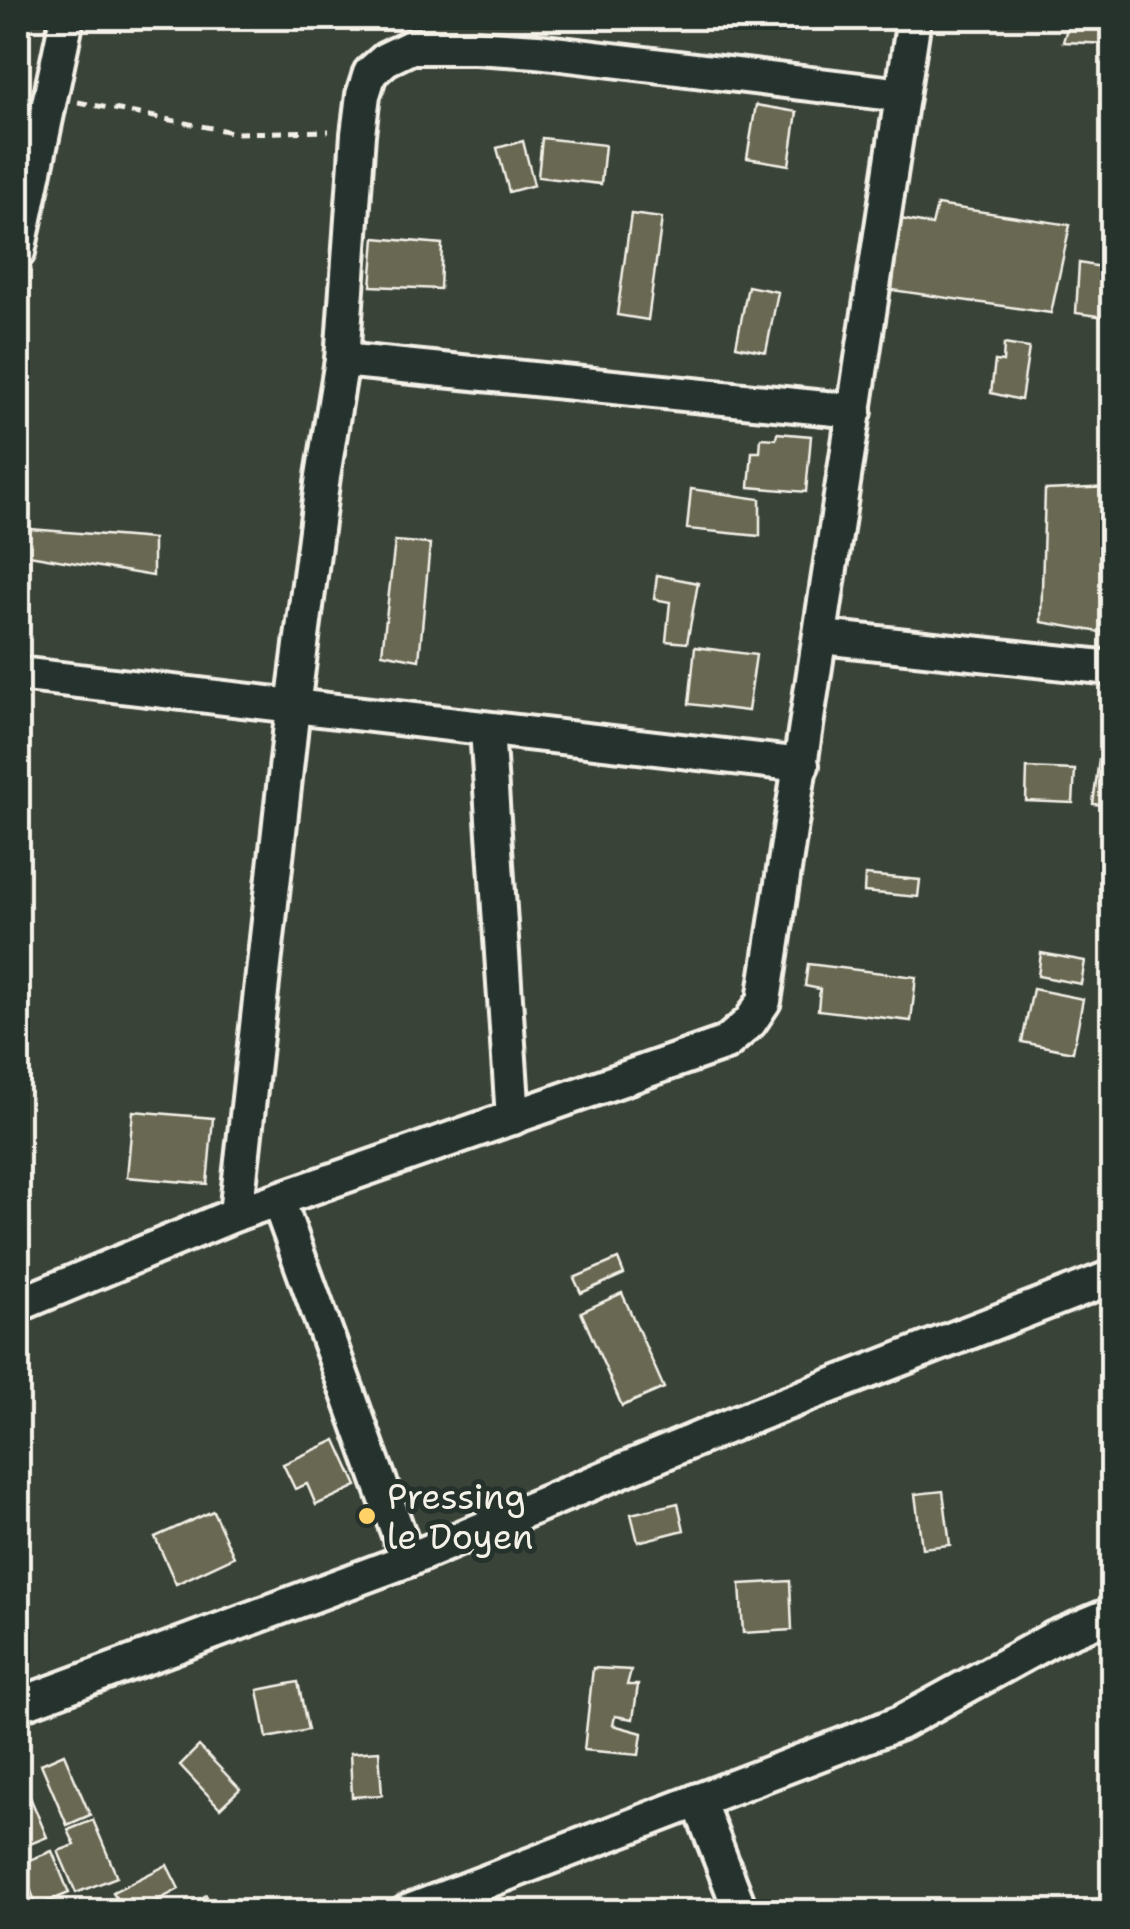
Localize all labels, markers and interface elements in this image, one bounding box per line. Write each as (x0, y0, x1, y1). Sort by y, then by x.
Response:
place label: Pressing le Doyen (387, 1473, 534, 1560)
marker: Pressing le Doyen (356, 1505, 378, 1527)

